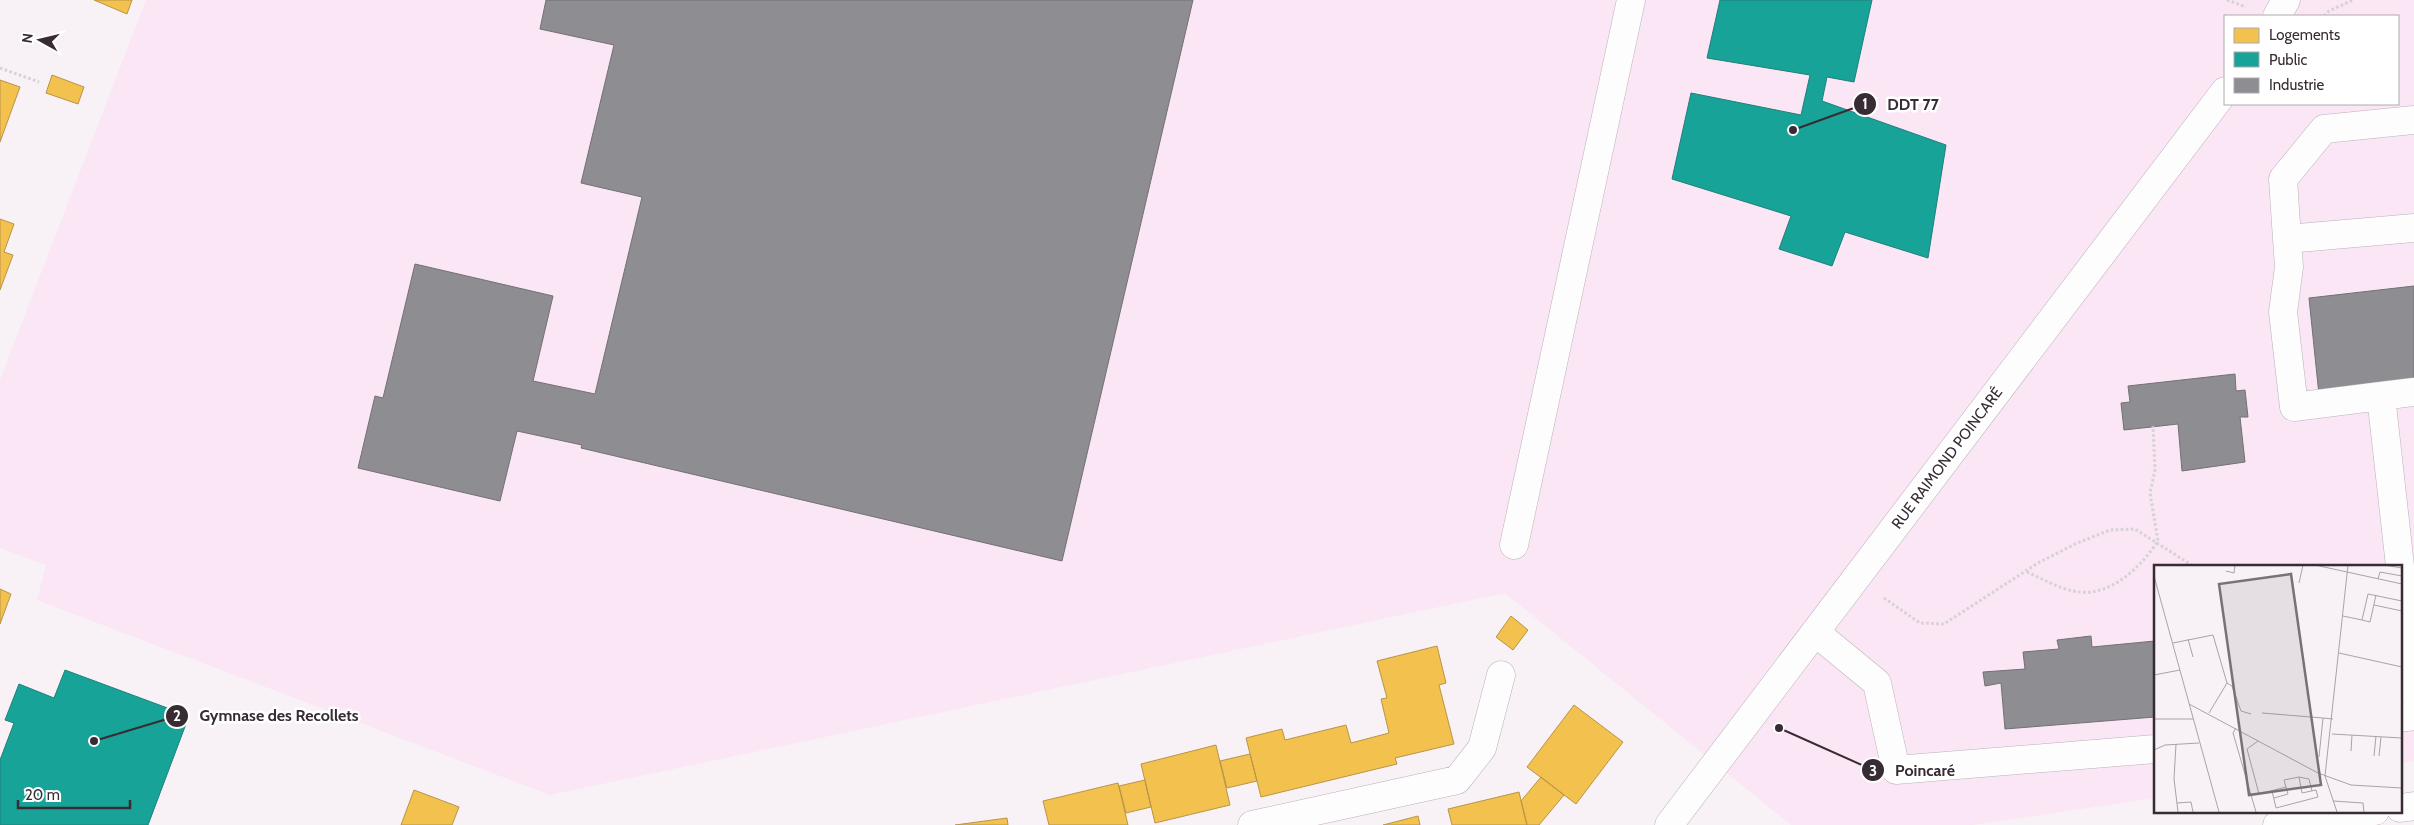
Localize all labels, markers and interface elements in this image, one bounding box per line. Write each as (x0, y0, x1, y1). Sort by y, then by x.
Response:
north arrow (15, 15, 65, 65)
legend (2224, 15, 2399, 105)
text: Logements (2269, 26, 2340, 44)
text: N (18, 32, 37, 44)
text: Public (2269, 51, 2307, 69)
text: Industrie (2269, 76, 2324, 94)
callout: DDT 77 (1852, 88, 1949, 119)
text: 1 (1862, 95, 1868, 113)
text: DDT 77 (1887, 95, 1940, 114)
street label: RUE RAIMOND POINCARÉ (1887, 383, 2006, 532)
inset map (2154, 565, 2402, 812)
callout: Gymnase des Recollets (165, 700, 369, 731)
text: Gymnase des Recollets (199, 706, 359, 725)
text: 2 (173, 707, 181, 725)
callout: Poincaré (1860, 755, 1965, 786)
text: Poincaré (1895, 761, 1955, 780)
text: 3 (1869, 762, 1877, 780)
scale bar (18, 778, 130, 810)
text: 20 m (25, 786, 60, 804)

